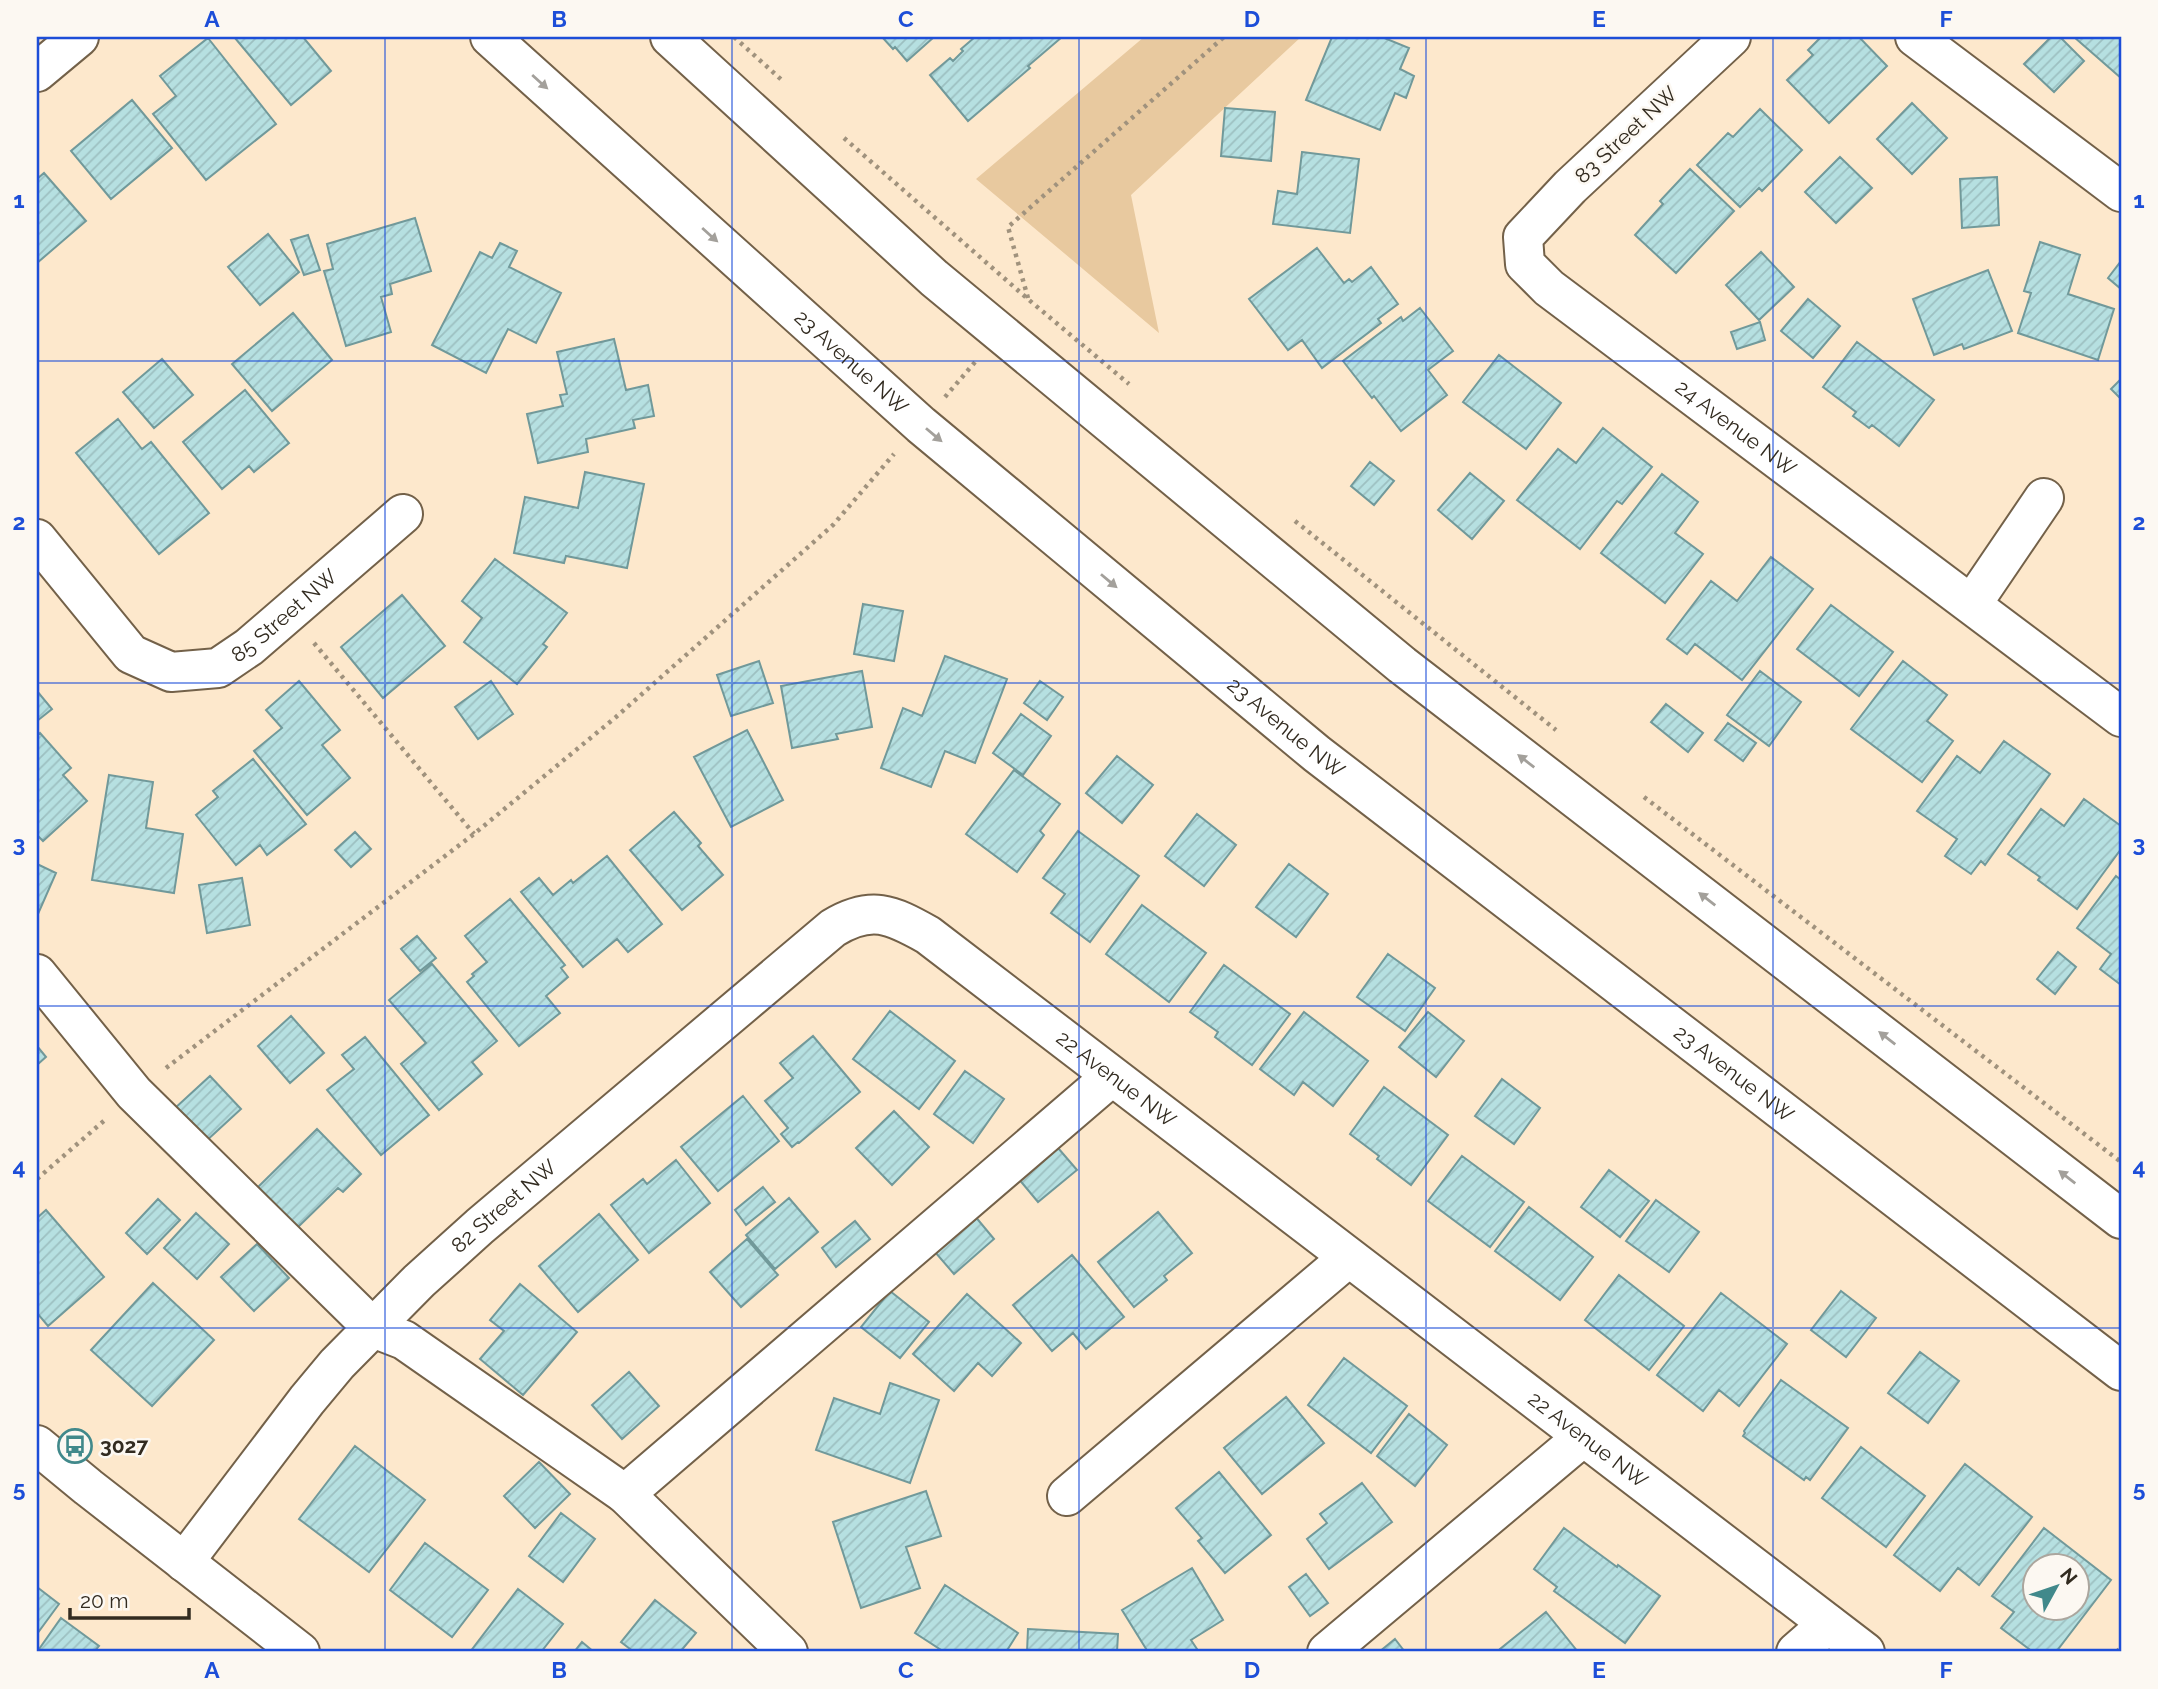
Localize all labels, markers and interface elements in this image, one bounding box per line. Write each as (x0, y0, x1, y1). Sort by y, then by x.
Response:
text: A (204, 5, 220, 32)
text: B (551, 5, 567, 32)
text: C (898, 5, 914, 32)
text: D (1244, 5, 1260, 32)
text: E (1592, 5, 1606, 32)
text: F (1939, 5, 1953, 32)
one-way arrow (532, 74, 549, 90)
street label: 83 Street NW (1569, 81, 1682, 188)
text: 1 (13, 186, 25, 213)
text: 1 (2133, 186, 2145, 213)
one-way arrow (701, 226, 718, 242)
street label: 23 Avenue NW (790, 304, 913, 419)
street label: 24 Avenue NW (1671, 374, 1801, 481)
one-way arrow (924, 428, 942, 443)
text: 2 (13, 508, 25, 535)
text: 2 (2133, 508, 2145, 535)
street label: 85 Street NW (226, 564, 342, 667)
one-way arrow (1100, 573, 1117, 588)
street label: 23 Avenue NW (1223, 672, 1350, 783)
one-way arrow (1517, 754, 1535, 768)
text: 3 (13, 830, 25, 857)
text: 3 (2133, 830, 2145, 857)
one-way arrow (1698, 892, 1716, 907)
street label: 23 Avenue NW (1669, 1020, 1799, 1127)
street label: 22 Avenue NW (1052, 1025, 1181, 1132)
one-way arrow (1878, 1032, 1896, 1046)
text: 4 (12, 1153, 26, 1180)
text: 4 (2132, 1153, 2146, 1180)
street label: 82 Street NW (446, 1154, 561, 1258)
one-way arrow (2058, 1170, 2076, 1184)
street label: 22 Avenue NW (1523, 1386, 1653, 1493)
bus stop icon: 3027 (56, 1427, 94, 1465)
place label: 3027 (100, 1433, 148, 1458)
text: 5 (13, 1475, 26, 1502)
text: 5 (2133, 1475, 2146, 1502)
north arrow (2022, 1552, 2092, 1622)
text: N (2056, 1563, 2082, 1589)
scale bar (70, 1577, 189, 1621)
text: 20 m (80, 1588, 128, 1613)
text: A (204, 1656, 220, 1683)
text: B (551, 1656, 567, 1683)
text: C (898, 1656, 914, 1683)
text: D (1244, 1656, 1260, 1683)
text: E (1592, 1656, 1606, 1683)
text: F (1939, 1656, 1953, 1683)

